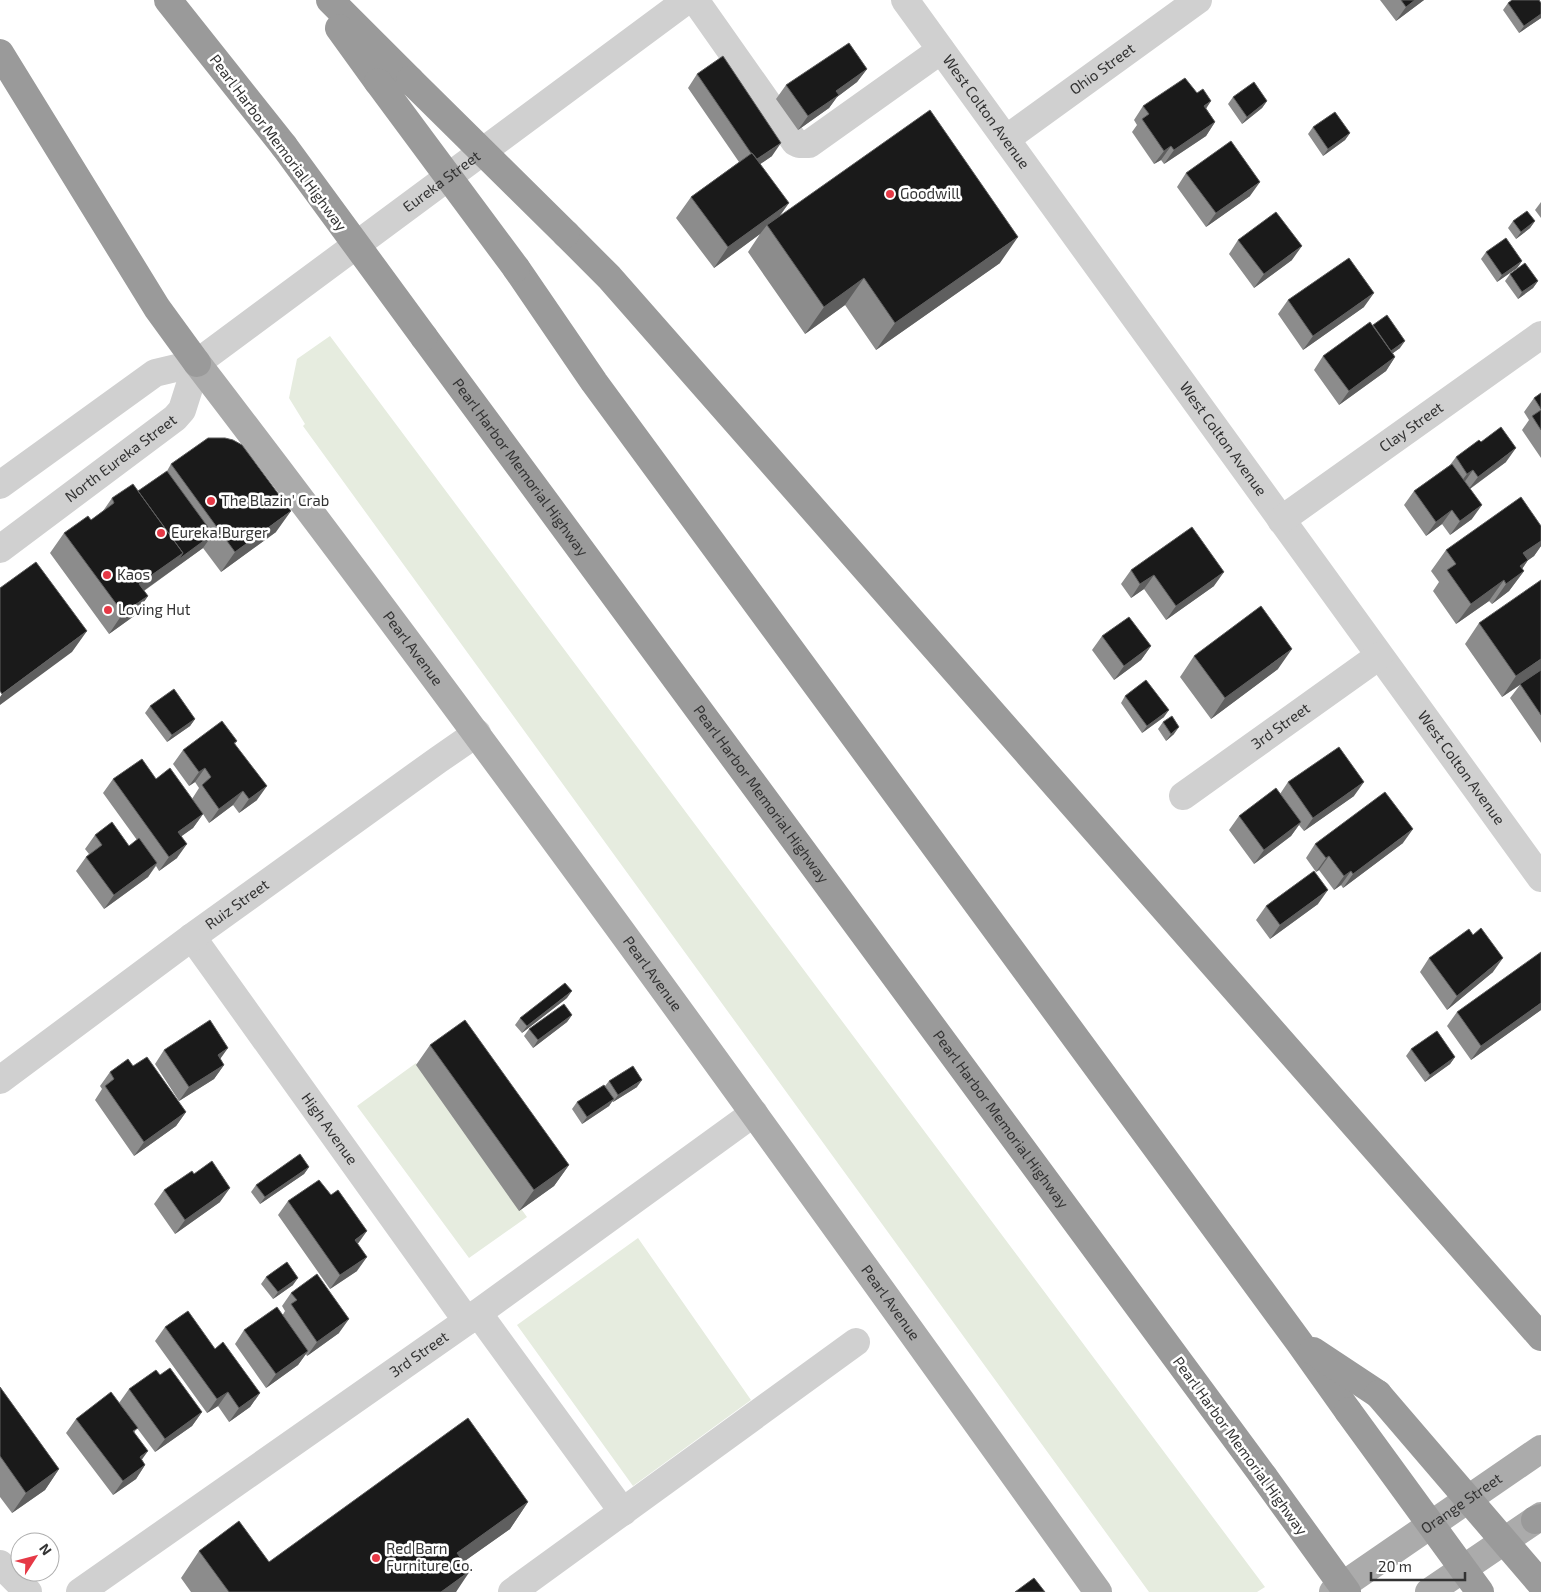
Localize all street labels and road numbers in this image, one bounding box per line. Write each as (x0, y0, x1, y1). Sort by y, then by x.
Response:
street label: Ohio Street (1066, 39, 1138, 98)
street label: Pearl Harbor Memorial Highway (206, 51, 351, 234)
street label: West Colton Avenue (939, 51, 1034, 172)
street label: Eureka Street (399, 146, 484, 215)
street label: Pearl Harbor Memorial Highway (449, 374, 592, 559)
street label: West Colton Avenue (1176, 378, 1271, 499)
street label: Clay Street (1375, 397, 1446, 455)
street label: North Eureka Street (61, 410, 180, 505)
street label: Pearl Avenue (380, 607, 447, 689)
street label: 3rd Street (1247, 698, 1313, 752)
street label: Pearl Harbor Memorial Highway (690, 701, 833, 886)
street label: West Colton Avenue (1415, 707, 1509, 828)
street label: Ruiz Street (201, 875, 272, 933)
street label: Pearl Avenue (620, 932, 687, 1014)
street label: Pearl Harbor Memorial Highway (930, 1026, 1073, 1212)
street label: High Avenue (298, 1089, 362, 1168)
street label: Pearl Avenue (858, 1261, 924, 1343)
street label: 3rd Street (386, 1327, 452, 1381)
street label: Pearl Harbor Memorial Highway (1170, 1353, 1312, 1538)
street label: Orange Street (1417, 1468, 1505, 1537)

